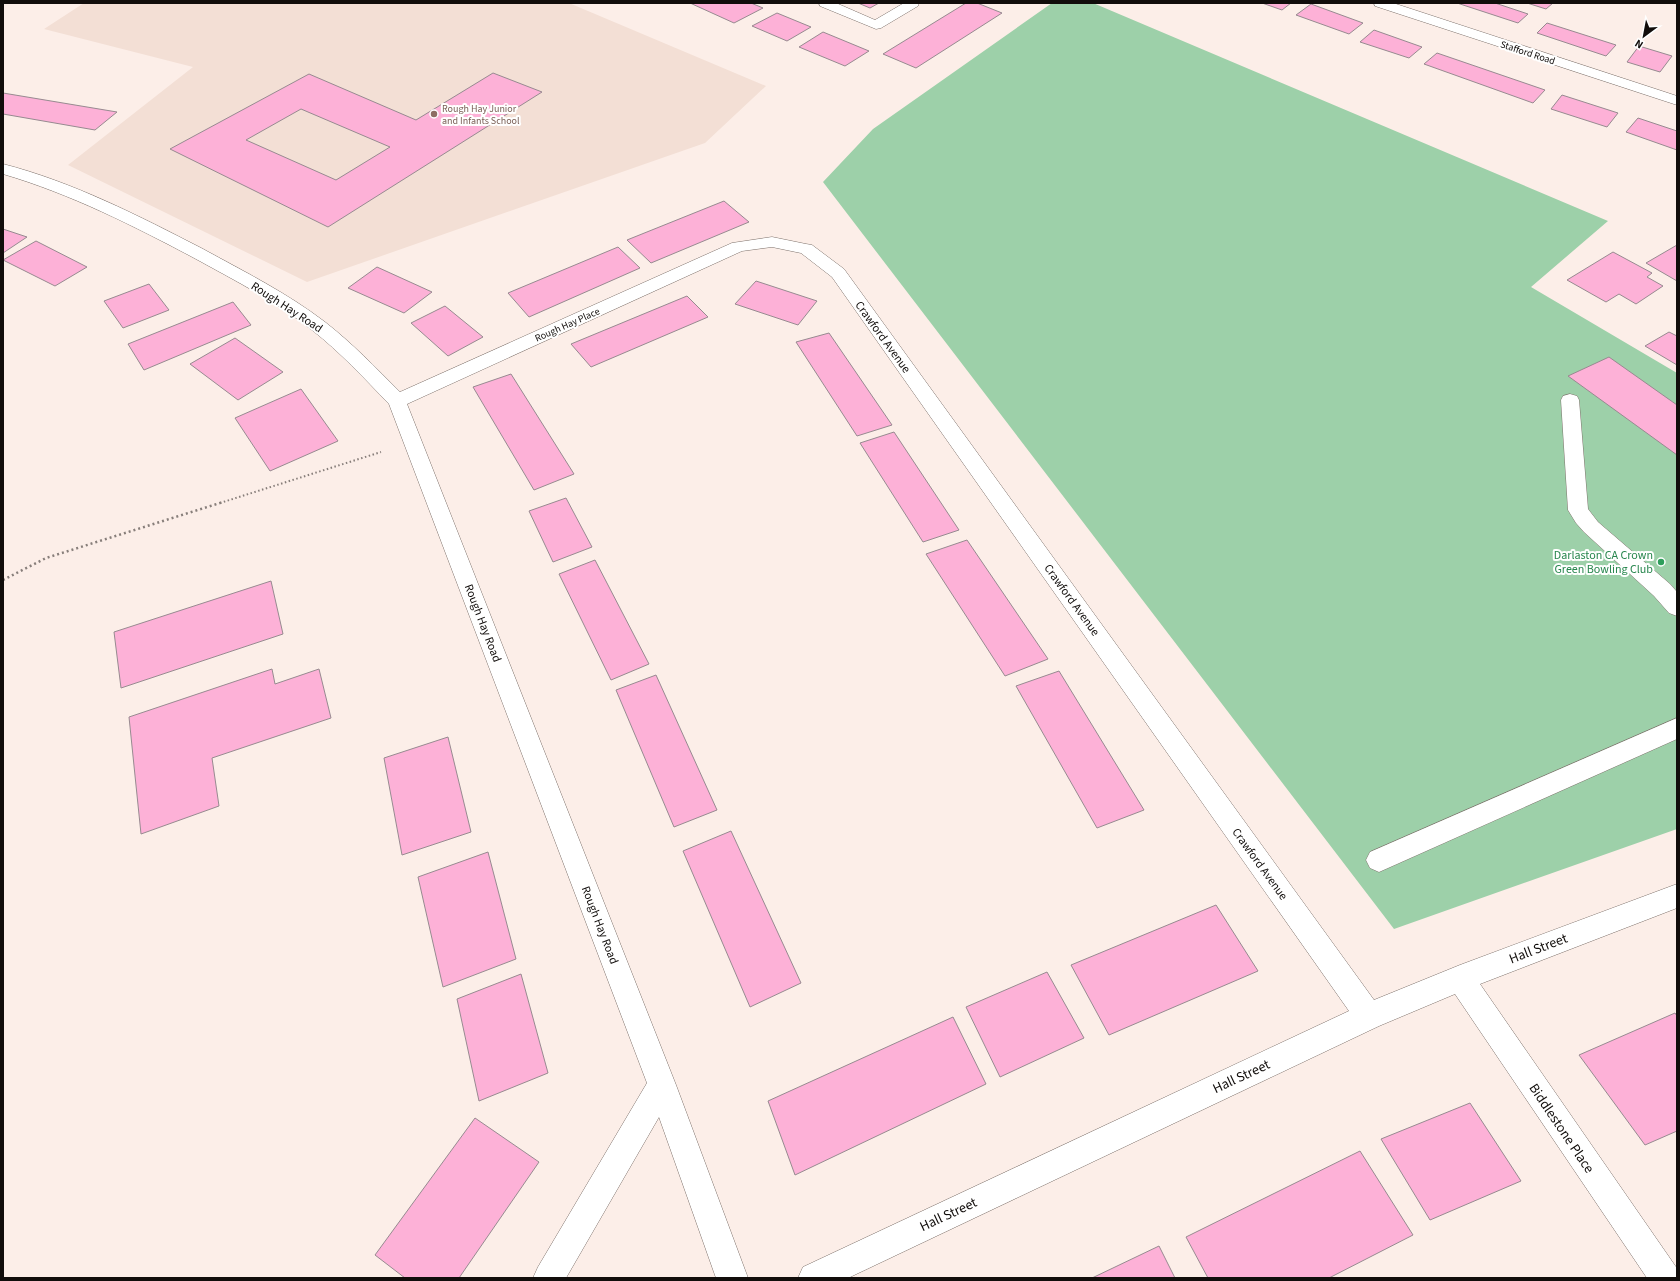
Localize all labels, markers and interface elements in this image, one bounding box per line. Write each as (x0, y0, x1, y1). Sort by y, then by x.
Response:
north arrow (1624, 16, 1664, 56)
text: N (1632, 36, 1646, 52)
street label: Stafford Road (1499, 38, 1557, 68)
place label: Rough Hay Junior and Infants School (442, 102, 520, 128)
marker: Rough Hay Junior and Infants School (429, 109, 439, 119)
street label: Rough Hay Road (248, 278, 326, 337)
street label: Crawford Avenue (851, 298, 915, 377)
street label: Rough Hay Place (533, 304, 602, 345)
place label: Darlaston CA Crown Green Bowling Club (1554, 547, 1653, 578)
marker: Darlaston CA Crown Green Bowling Club (1656, 557, 1666, 567)
street label: Crawford Avenue (1040, 561, 1104, 640)
street label: Rough Hay Road (460, 582, 505, 665)
street label: Crawford Avenue (1228, 825, 1292, 904)
street label: Rough Hay Road (577, 884, 622, 967)
street label: Hall Street (1506, 929, 1571, 969)
street label: Hall Street (1209, 1055, 1274, 1099)
street label: Biddlestone Place (1524, 1080, 1599, 1177)
street label: Hall Street (916, 1193, 981, 1237)

